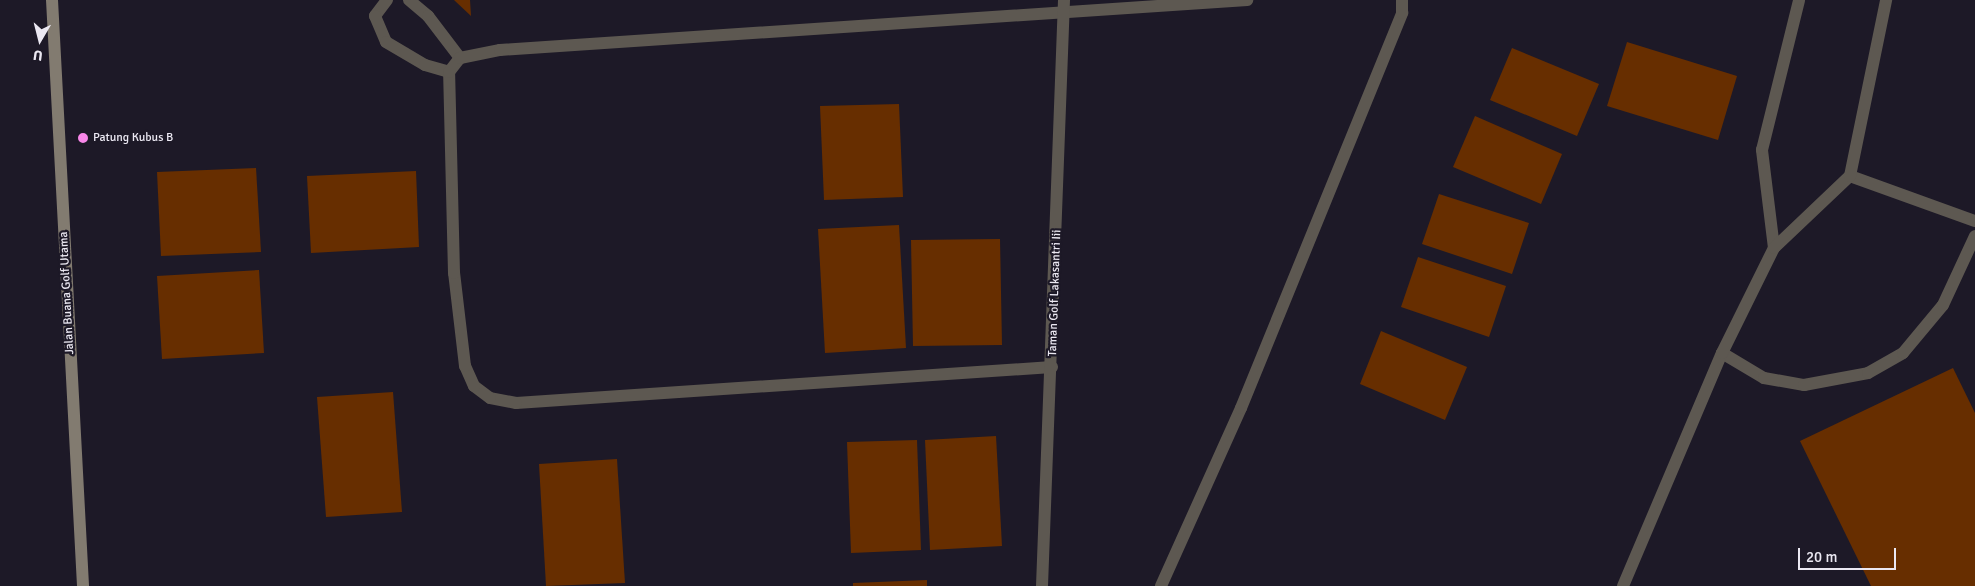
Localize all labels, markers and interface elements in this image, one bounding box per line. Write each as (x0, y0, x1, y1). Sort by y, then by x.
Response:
north arrow (15, 15, 65, 65)
text: U (32, 46, 44, 64)
place label: Patung Kubus B (93, 131, 173, 145)
marker: Patung Kubus B (77, 132, 89, 144)
street label: Taman Golf Lakasantri Iii (1046, 229, 1064, 357)
street label: Jalan Buana Golf Utama (57, 231, 77, 355)
scale bar (1800, 538, 1898, 570)
text: 20 m (1806, 548, 1837, 566)

